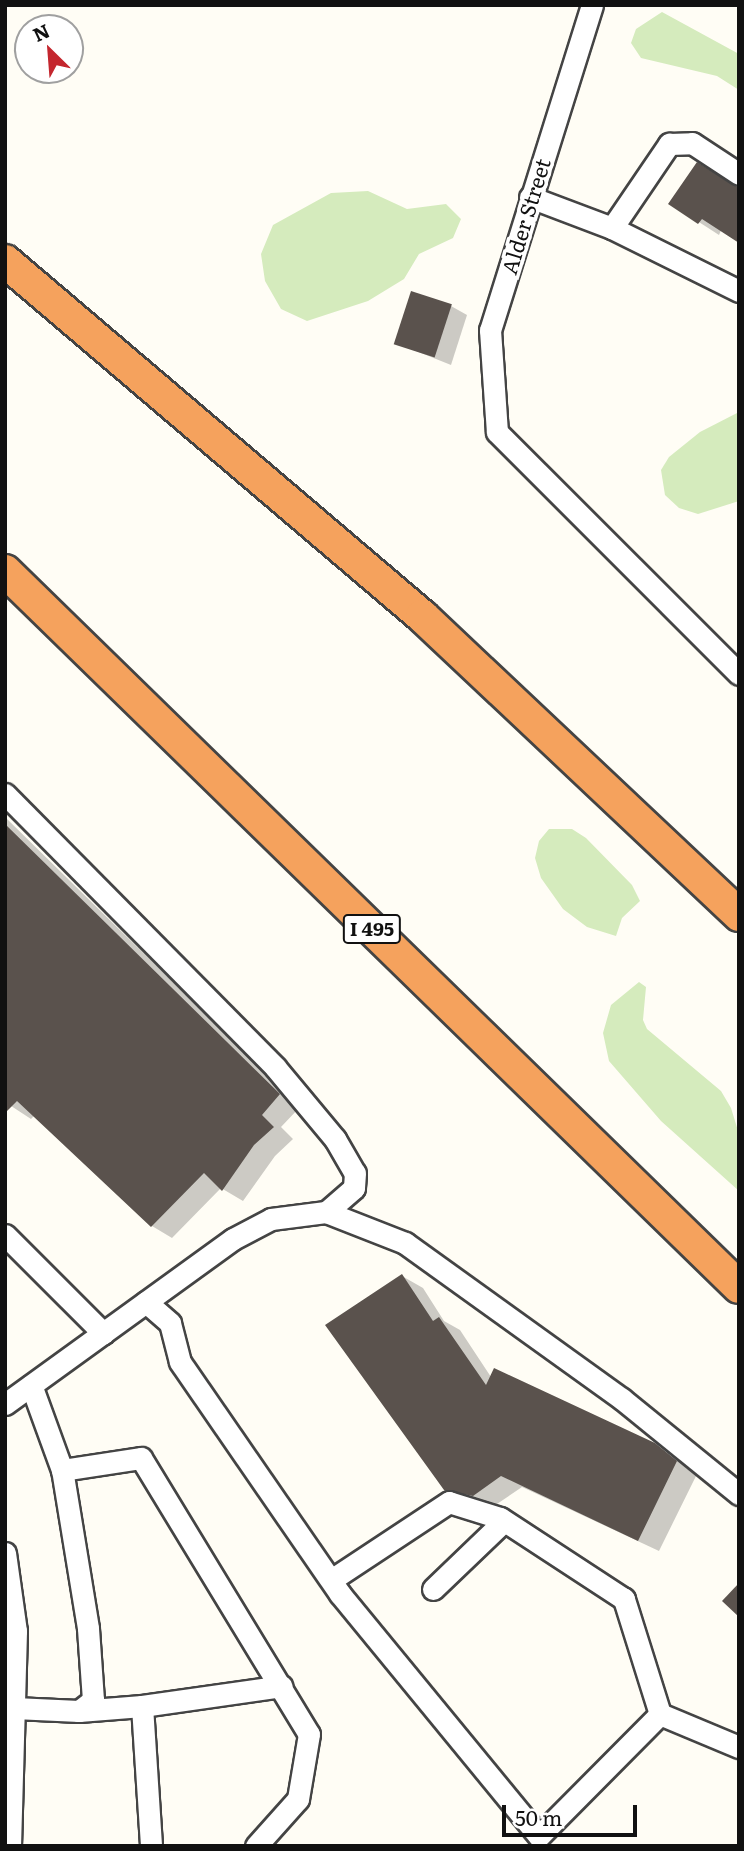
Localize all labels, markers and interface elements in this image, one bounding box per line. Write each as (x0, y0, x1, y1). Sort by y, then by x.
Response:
north arrow (14, 14, 84, 84)
text: N (28, 16, 54, 48)
street label: Alder Street (495, 155, 555, 277)
road number: I 495 (342, 914, 402, 945)
scale bar (506, 1792, 641, 1836)
text: 50 m (515, 1801, 562, 1832)

